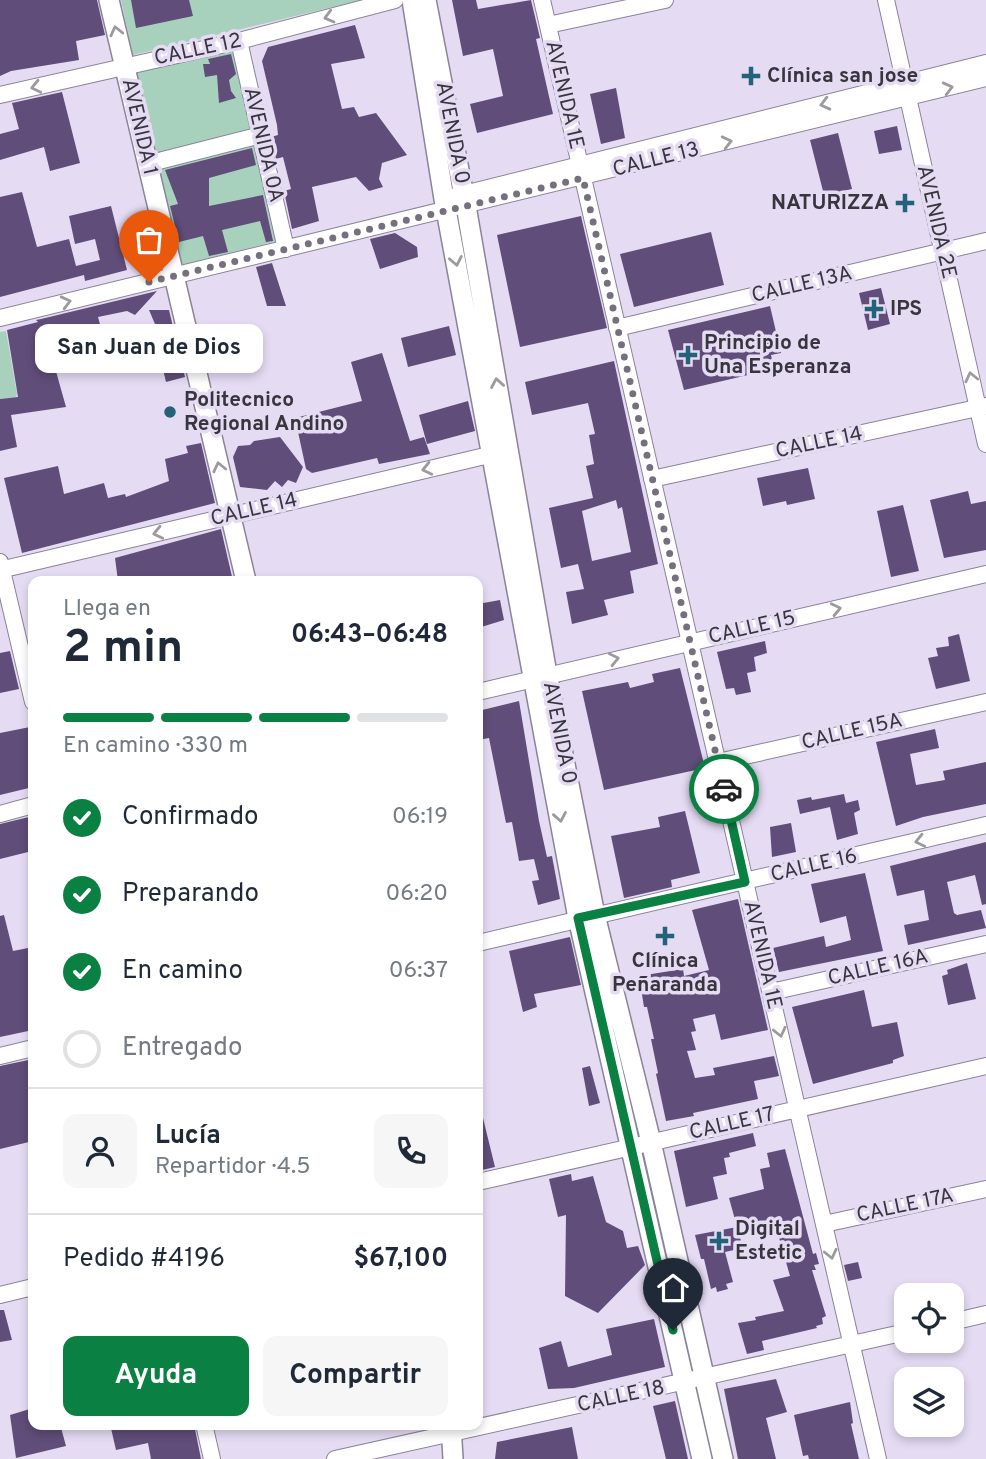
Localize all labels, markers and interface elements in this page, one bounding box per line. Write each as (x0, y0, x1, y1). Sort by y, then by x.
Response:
one-way arrow (323, 9, 335, 24)
one-way arrow (110, 25, 124, 37)
street label: CALLE 12 (152, 28, 244, 72)
street label: AVENIDA 1E (538, 38, 590, 152)
place label: Clínica san jose (767, 63, 918, 90)
marker: Clínica san jose (741, 66, 761, 86)
street label: AVENIDA 1 (115, 76, 163, 178)
one-way arrow (30, 78, 42, 93)
street label: AVENIDA 0 (429, 79, 475, 187)
one-way arrow (942, 82, 954, 96)
street label: AVENIDA 0A (237, 85, 289, 205)
one-way arrow (819, 96, 831, 110)
street label: CALLE 13 (610, 136, 702, 184)
one-way arrow (721, 136, 733, 150)
street label: AVENIDA 2E (910, 163, 962, 281)
place label: NATURIZZA (771, 190, 889, 217)
marker: NATURIZZA (895, 193, 915, 213)
pin (119, 210, 179, 282)
icon: bag (130, 221, 168, 259)
one-way arrow (448, 255, 463, 267)
street label: CALLE 13A (749, 260, 855, 310)
one-way arrow (60, 296, 72, 310)
place label: IPS (890, 296, 922, 323)
marker: IPS (864, 299, 884, 319)
callout: San Juan de Dios (35, 324, 263, 373)
place label: Principio de Una Esperanza (704, 330, 851, 381)
text: San Juan de Dios (57, 334, 241, 363)
marker: Principio de Una Esperanza (678, 345, 698, 365)
one-way arrow (965, 371, 979, 383)
one-way arrow (490, 377, 505, 389)
place label: Politecnico Regional Andino (184, 387, 344, 438)
marker: Politecnico Regional Andino (162, 404, 178, 420)
street label: CALLE 14 (773, 421, 865, 465)
one-way arrow (213, 461, 227, 473)
one-way arrow (421, 461, 433, 476)
street label: CALLE 14 (208, 487, 300, 533)
one-way arrow (152, 525, 164, 539)
text: Llega en (63, 595, 151, 624)
one-way arrow (830, 602, 842, 617)
street label: CALLE 15 (706, 605, 798, 651)
text: 06:43–06:48 (291, 619, 448, 652)
text: 2 min (63, 620, 183, 679)
one-way arrow (608, 653, 620, 668)
street label: AVENIDA 0 (536, 679, 582, 787)
street label: CALLE 15A (799, 707, 905, 757)
text: En camino · 330 m (63, 732, 248, 761)
courier (689, 754, 759, 824)
icon: car (705, 770, 743, 808)
icon: check (63, 799, 101, 837)
text: Confirmado (122, 801, 259, 834)
text: 06:19 (392, 803, 448, 832)
one-way arrow (551, 811, 566, 823)
one-way arrow (914, 832, 926, 847)
street label: CALLE 16 (768, 843, 860, 889)
icon: check (63, 876, 101, 914)
text: Preparando (122, 878, 259, 911)
text: 06:20 (385, 880, 448, 909)
street label: AVENIDA 1E (736, 898, 788, 1012)
marker: Clínica Peñaranda (655, 926, 675, 946)
street label: CALLE 16A (825, 943, 931, 993)
place label: Clínica Peñaranda (612, 948, 718, 999)
icon: check (63, 953, 101, 991)
text: En camino (122, 955, 243, 988)
text: 06:37 (389, 957, 448, 986)
one-way arrow (772, 1026, 786, 1038)
text: Entregado (122, 1032, 242, 1065)
street label: CALLE 17 (687, 1101, 777, 1147)
button: person (63, 1114, 137, 1188)
button: phone (374, 1114, 448, 1188)
text: Lucía (155, 1120, 221, 1153)
text: Repartidor · 4.5 (155, 1153, 311, 1182)
street label: CALLE 17A (854, 1183, 956, 1229)
place label: Digital Estetic (735, 1216, 803, 1267)
marker: Digital Estetic (709, 1231, 729, 1251)
text: Pedido #4196 (63, 1243, 225, 1276)
text: $67,100 (353, 1243, 448, 1276)
one-way arrow (823, 1248, 837, 1260)
pin (643, 1258, 703, 1330)
icon: home (654, 1269, 692, 1307)
map controls (894, 1283, 964, 1437)
button: locate (894, 1283, 964, 1353)
button: Ayuda (63, 1336, 249, 1416)
button: Compartir (263, 1336, 448, 1416)
button: layers (894, 1367, 964, 1437)
street label: CALLE 18 (575, 1375, 667, 1419)

